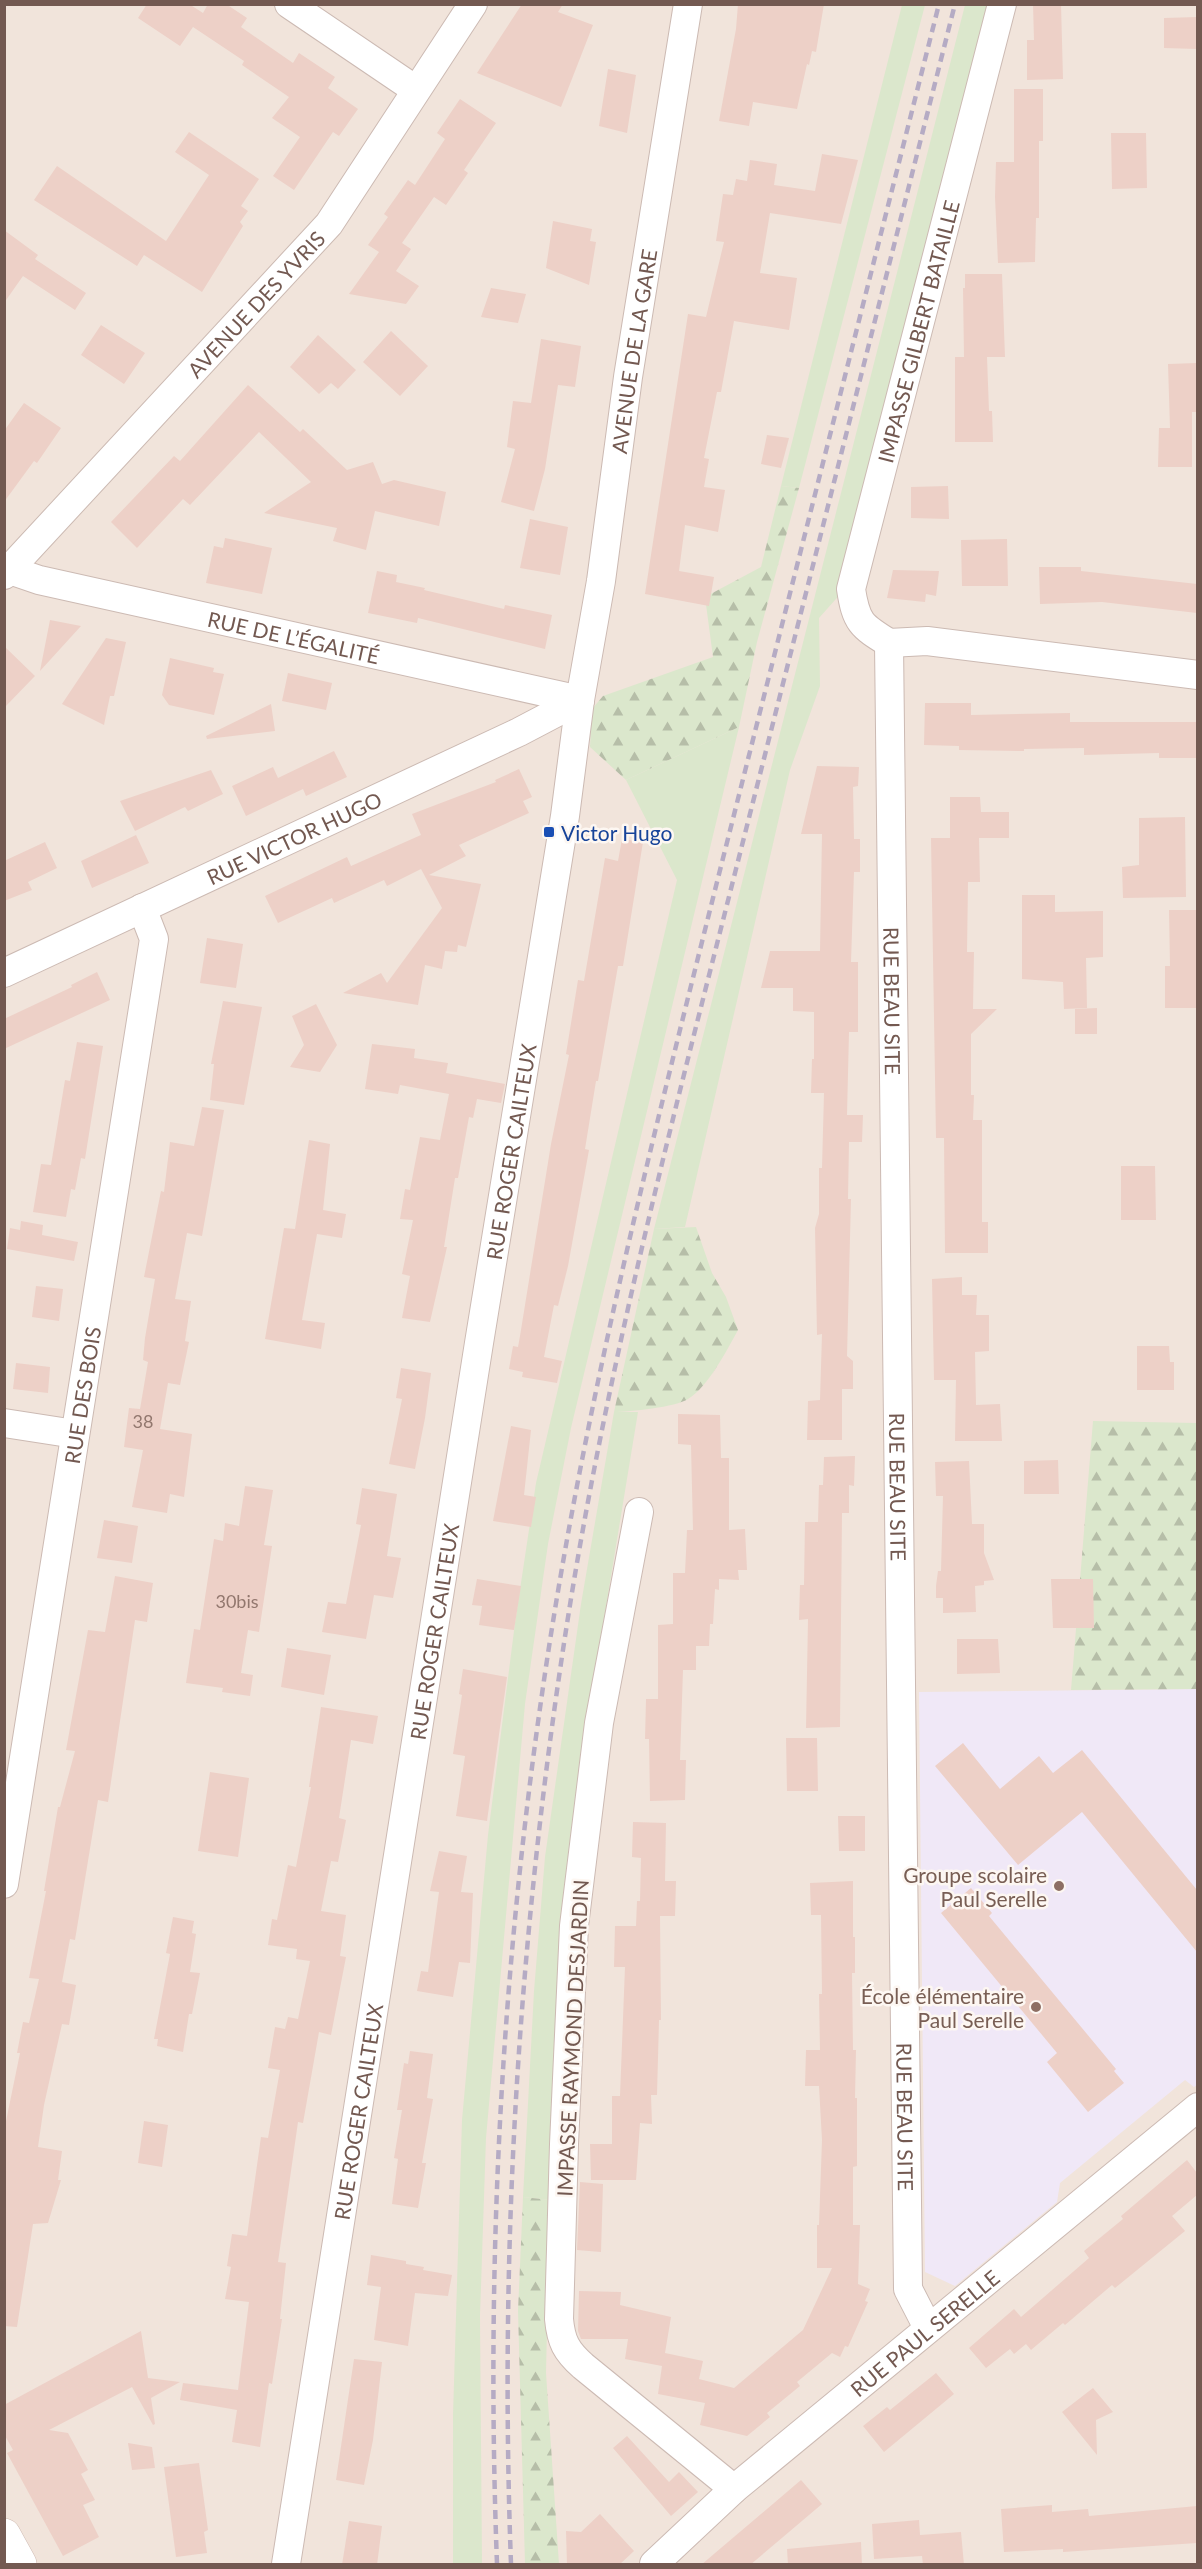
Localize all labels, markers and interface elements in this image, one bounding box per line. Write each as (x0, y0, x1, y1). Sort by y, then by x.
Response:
street label: IMPASSE GILBERT BATAILLE (872, 197, 963, 465)
street label: AVENUE DES YVRIS (182, 225, 329, 382)
street label: AVENUE DE LA GARE (606, 247, 661, 455)
street label: RUE DE L’ÉGALITÉ (206, 605, 382, 668)
street label: RUE VICTOR HUGO (202, 786, 385, 889)
place label: Victor Hugo (561, 820, 673, 845)
marker: Victor Hugo (542, 825, 556, 839)
street label: RUE BEAU SITE (880, 927, 906, 1075)
street label: RUE ROGER CAILTEUX (480, 1041, 540, 1262)
street label: RUE DES BOIS (58, 1325, 105, 1466)
house number: 38 (133, 1410, 153, 1432)
street label: RUE BEAU SITE (885, 1413, 912, 1561)
street label: RUE ROGER CAILTEUX (404, 1521, 463, 1741)
house number: 30bis (215, 1590, 259, 1612)
place label: Groupe scolaire Paul Serelle (903, 1862, 1047, 1911)
street label: IMPASSE RAYMOND DESJARDIN (551, 1879, 593, 2197)
marker: Groupe scolaire Paul Serelle (1052, 1879, 1066, 1893)
place label: École élémentaire Paul Serelle (861, 1983, 1024, 2032)
marker: École élémentaire Paul Serelle (1029, 2000, 1043, 2014)
street label: RUE ROGER CAILTEUX (328, 2001, 387, 2221)
street label: RUE BEAU SITE (893, 2043, 919, 2191)
street label: RUE PAUL SERELLE (845, 2264, 1004, 2401)

